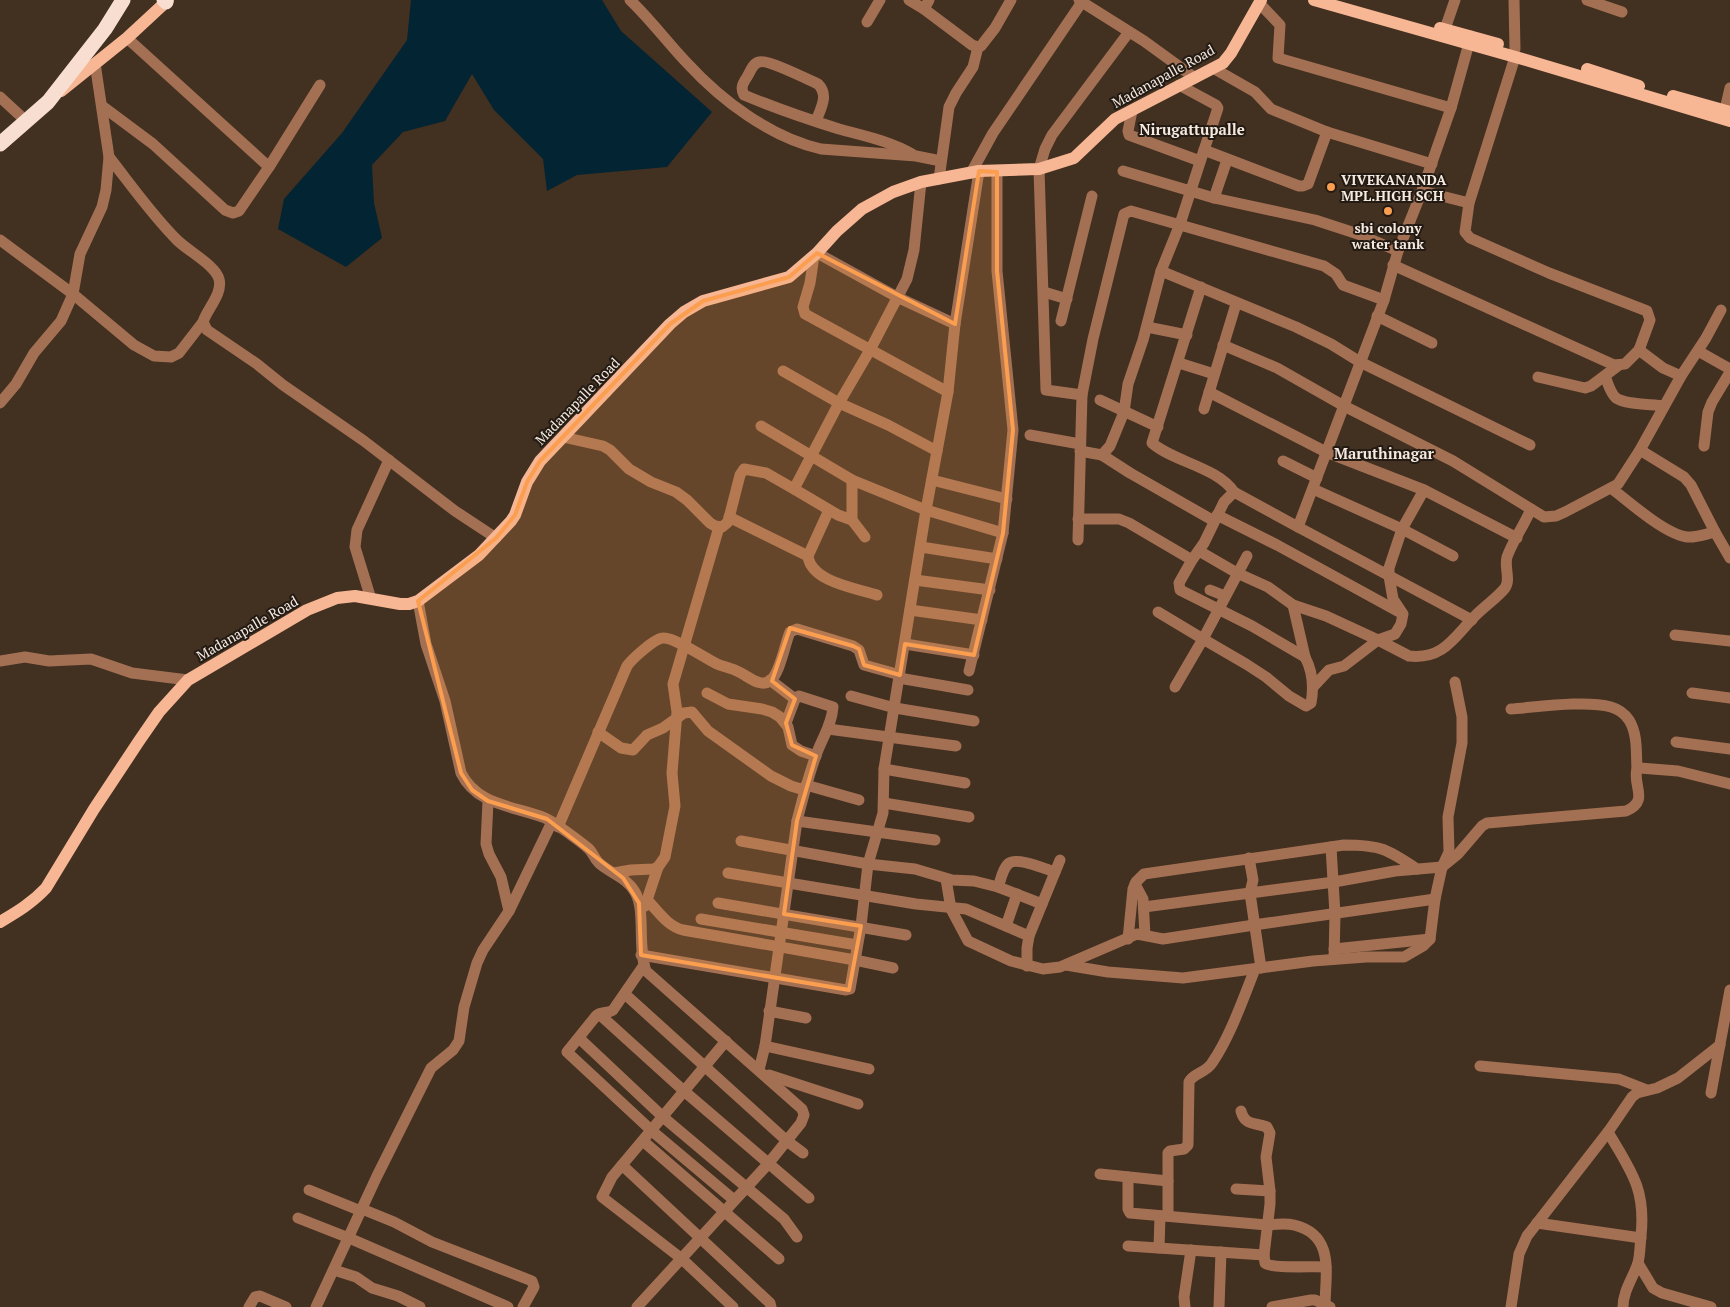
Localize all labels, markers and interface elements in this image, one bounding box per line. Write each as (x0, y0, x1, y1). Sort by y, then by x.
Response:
street label: Madanapalle Road (1108, 40, 1218, 112)
district label: Nirugattupalle (1139, 119, 1245, 139)
place label: VIVEKANANDA MPL.HIGH SCH (1341, 170, 1447, 205)
marker: VIVEKANANDA MPL.HIGH SCH (1325, 181, 1337, 193)
marker: sbi colony water tank (1382, 205, 1394, 217)
place label: sbi colony water tank (1351, 218, 1425, 253)
street label: Madanapalle Road (530, 353, 624, 449)
district label: Maruthinagar (1334, 443, 1435, 463)
street label: Madanapalle Road (193, 591, 302, 665)

